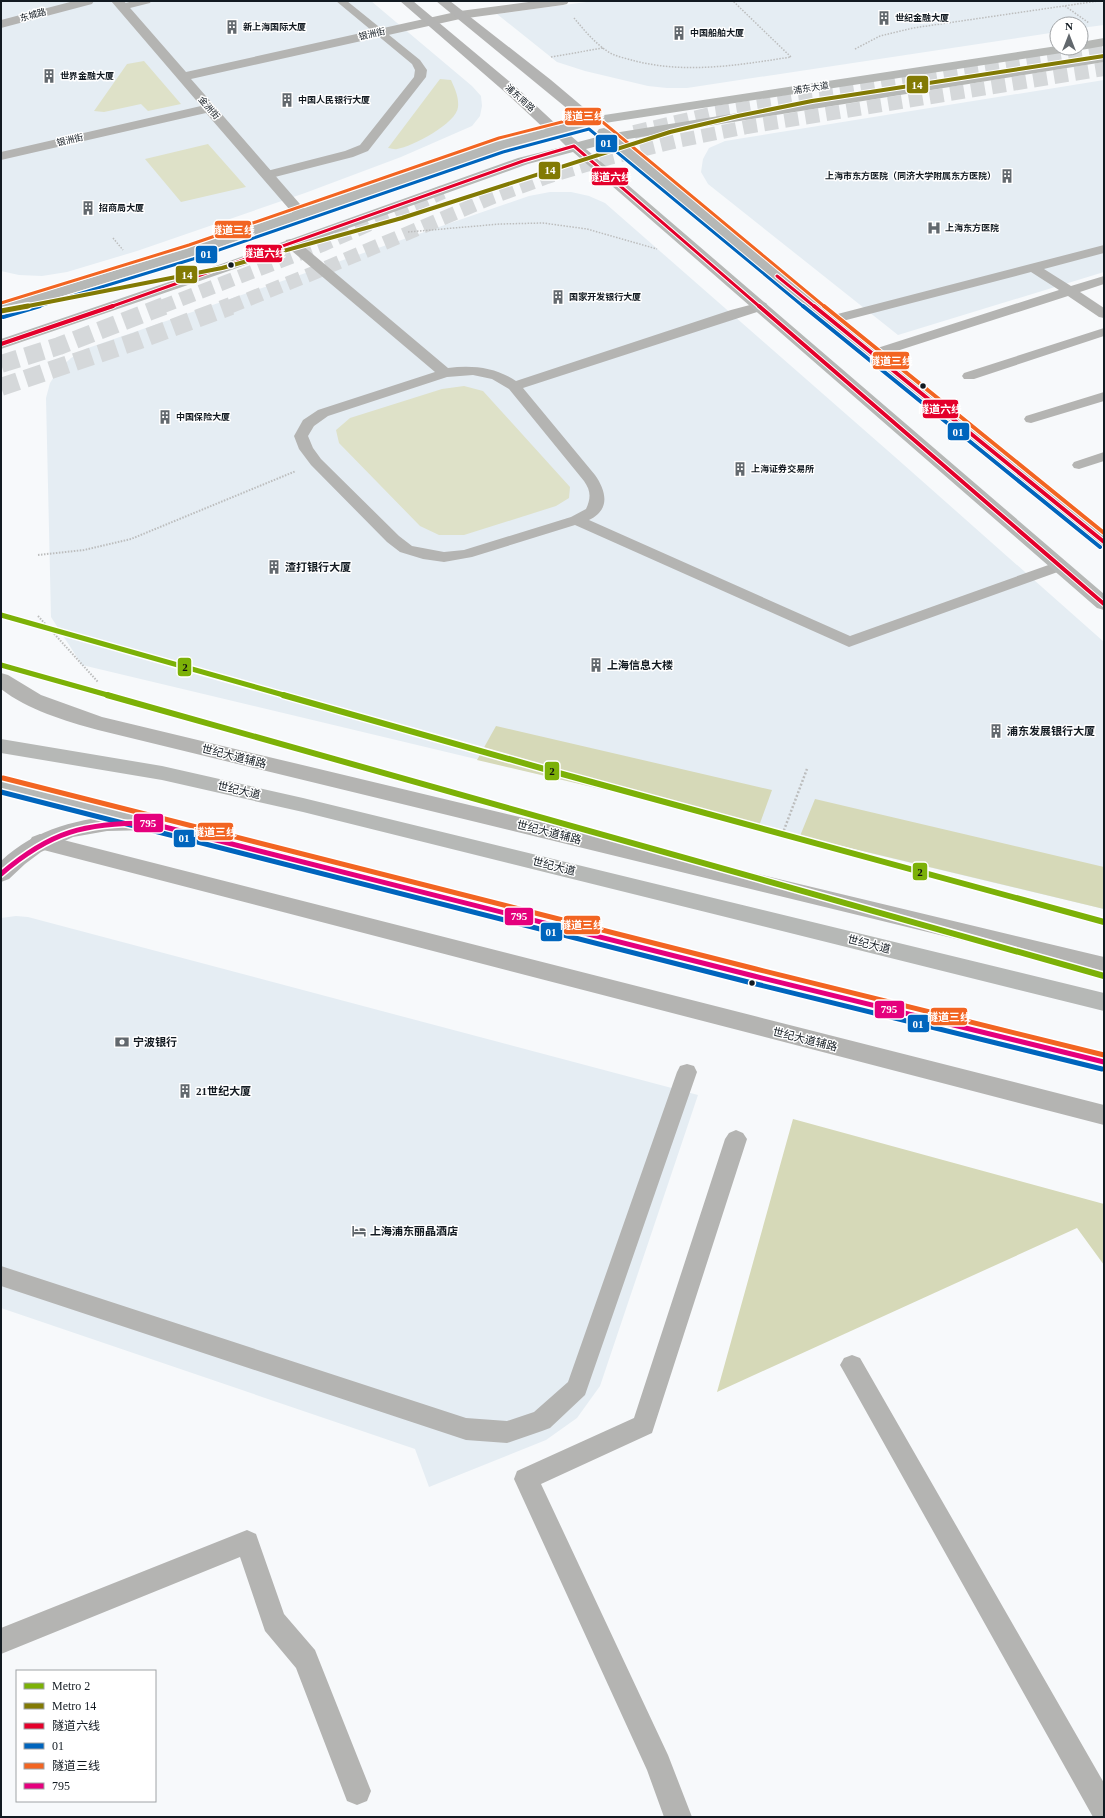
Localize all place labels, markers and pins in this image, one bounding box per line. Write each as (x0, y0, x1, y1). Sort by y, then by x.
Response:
building icon: 世纪金融大厦 (876, 10, 892, 26)
place label: 世纪金融大厦 (895, 13, 949, 23)
building icon: 新上海国际大厦 (224, 19, 240, 35)
place label: 新上海国际大厦 (243, 22, 306, 32)
building icon: 中国船舶大厦 (671, 25, 687, 41)
place label: 中国船舶大厦 (690, 28, 744, 38)
building icon: 世界金融大厦 (41, 68, 57, 84)
place label: 世界金融大厦 (60, 71, 114, 81)
building icon: 中国人民银行大厦 (279, 92, 295, 108)
place label: 中国人民银行大厦 (298, 95, 370, 105)
building icon: 上海市东方医院（同济大学附属东方医院） (999, 168, 1015, 184)
place label: 上海市东方医院（同济大学附属东方医院） (825, 171, 996, 181)
building icon: 招商局大厦 (80, 200, 96, 216)
place label: 招商局大厦 (98, 203, 144, 213)
hospital icon: 上海东方医院 (926, 220, 942, 236)
place label: 上海东方医院 (945, 223, 999, 233)
unlabelled marker (226, 260, 236, 270)
building icon: 国家开发银行大厦 (550, 289, 566, 305)
place label: 国家开发银行大厦 (569, 292, 641, 302)
unlabelled marker (918, 381, 928, 391)
building icon: 中国保险大厦 (157, 409, 173, 425)
place label: 中国保险大厦 (176, 412, 230, 422)
building icon: 上海证券交易所 (732, 461, 748, 477)
place label: 上海证券交易所 (751, 464, 814, 474)
building icon: 渣打银行大厦 (266, 559, 282, 575)
place label: 渣打银行大厦 (285, 561, 351, 573)
building icon: 上海信息大楼 (588, 657, 604, 673)
place label: 上海信息大楼 (607, 659, 673, 671)
building icon: 浦东发展银行大厦 (988, 723, 1004, 739)
place label: 浦东发展银行大厦 (1007, 725, 1095, 737)
unlabelled marker (747, 978, 757, 988)
bank icon: 宁波银行 (114, 1034, 130, 1050)
place label: 宁波银行 (133, 1036, 177, 1048)
building icon: 21世纪大厦 (177, 1083, 193, 1099)
place label: 21世纪大厦 (196, 1085, 251, 1097)
hotel icon: 上海浦东丽晶酒店 (351, 1223, 367, 1239)
place label: 上海浦东丽晶酒店 (370, 1225, 458, 1237)

